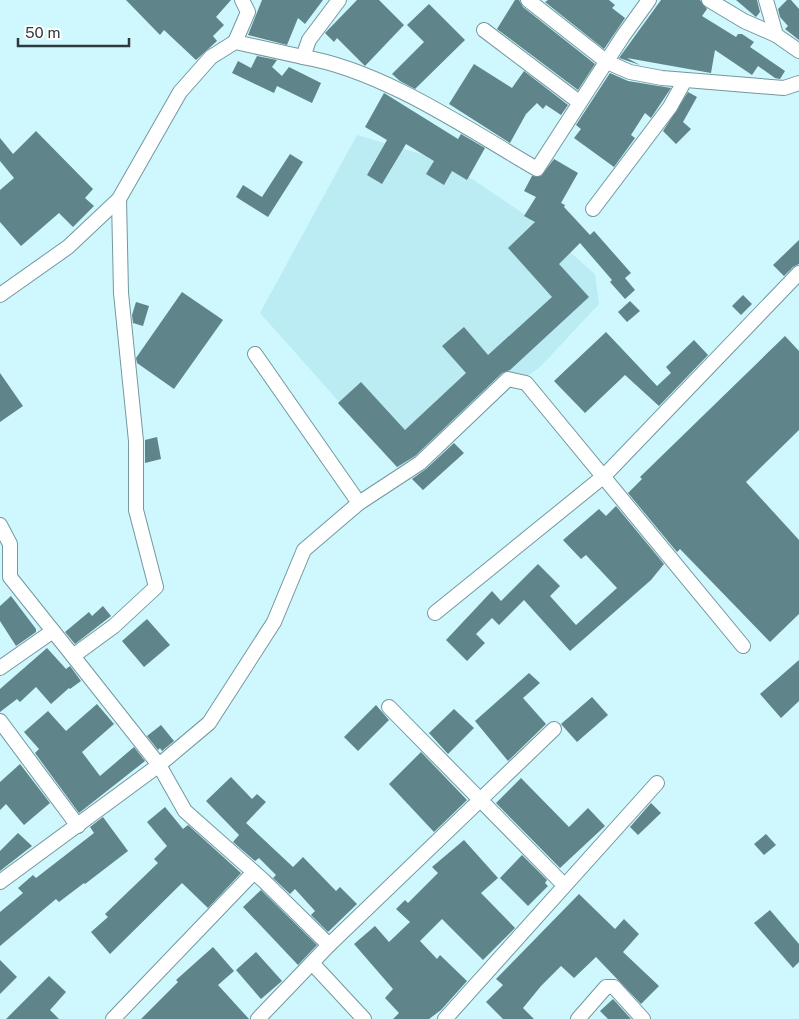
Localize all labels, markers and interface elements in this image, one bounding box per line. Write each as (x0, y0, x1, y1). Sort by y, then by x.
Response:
scale bar (18, 15, 129, 47)
text: 50 m (25, 24, 60, 41)

